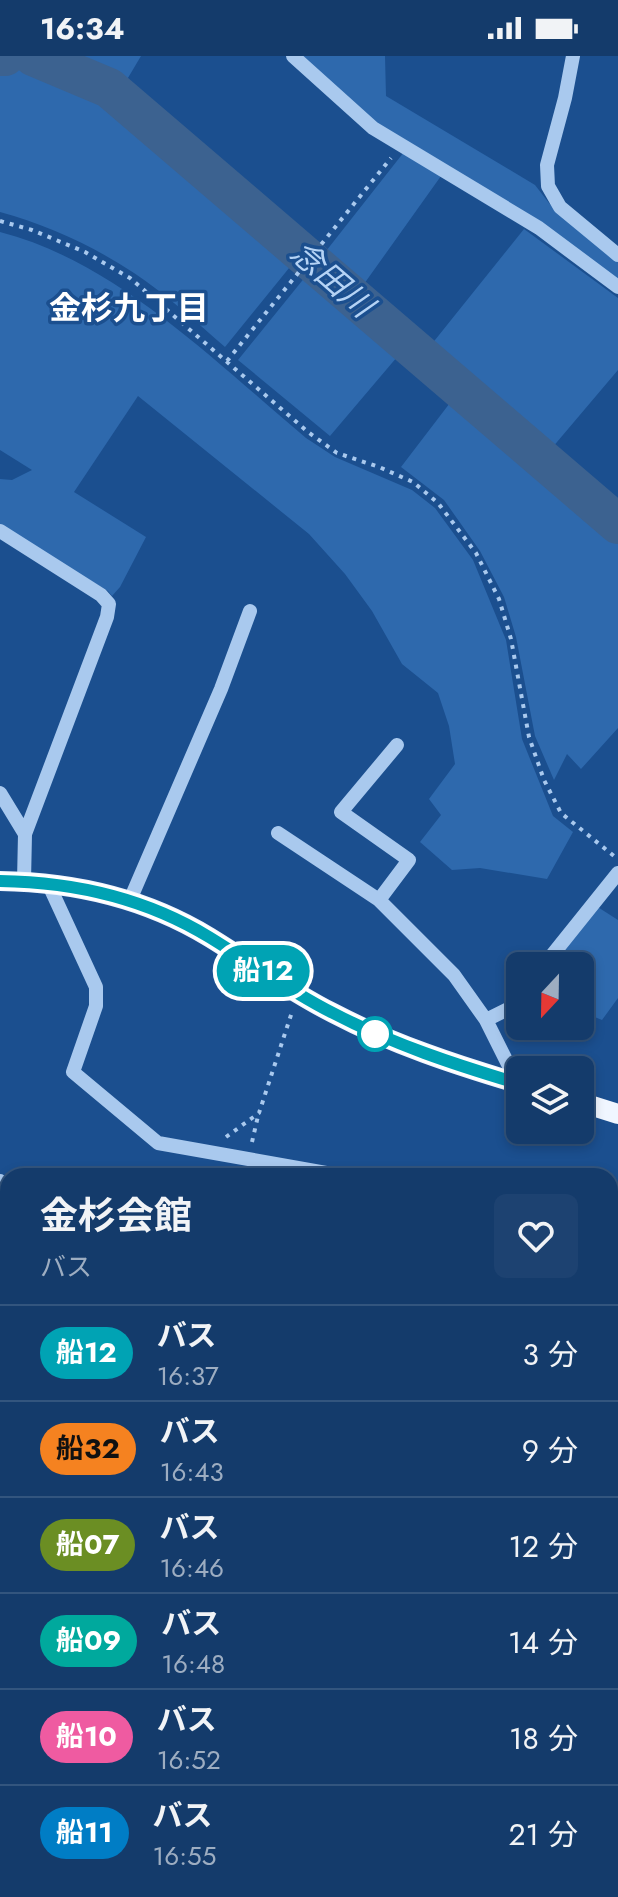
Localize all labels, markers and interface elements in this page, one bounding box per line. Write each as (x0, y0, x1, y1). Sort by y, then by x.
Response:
text: 16:34 (40, 7, 125, 50)
water label: 念田川 (281, 230, 386, 330)
district label: 金杉九丁目 (49, 285, 209, 331)
line badge: 船12 (217, 945, 309, 997)
text: 船12 (233, 950, 293, 991)
north arrow (506, 952, 594, 1040)
map controls (506, 952, 594, 1144)
unlabelled marker (358, 1017, 392, 1051)
button: layers (506, 1056, 594, 1144)
text: 金杉会館 (40, 1188, 192, 1243)
button: heart (494, 1194, 578, 1278)
text: バス (40, 1248, 92, 1286)
text: バス (157, 1314, 217, 1357)
text: 船12 (56, 1332, 117, 1373)
text: 3 分 (523, 1333, 578, 1376)
text: 16:37 (157, 1357, 219, 1395)
text: バス (160, 1410, 220, 1453)
text: 船32 (56, 1428, 120, 1469)
text: 9 分 (522, 1429, 578, 1472)
text: 16:43 (160, 1453, 224, 1491)
text: バス (159, 1506, 219, 1549)
text: 船07 (56, 1524, 119, 1565)
text: 12 分 (508, 1525, 578, 1568)
text: 16:46 (159, 1549, 224, 1587)
text: バス (161, 1602, 221, 1645)
text: 船09 (56, 1620, 121, 1661)
text: 14 分 (508, 1621, 578, 1664)
text: 16:48 (161, 1645, 225, 1683)
text: バス (157, 1698, 217, 1741)
text: 船10 (56, 1716, 117, 1757)
text: 18 分 (509, 1717, 578, 1760)
text: 16:52 (157, 1741, 221, 1779)
text: バス (153, 1794, 213, 1837)
text: 船11 (56, 1812, 113, 1853)
text: 21 分 (508, 1813, 578, 1856)
text: 16:55 (153, 1837, 216, 1875)

